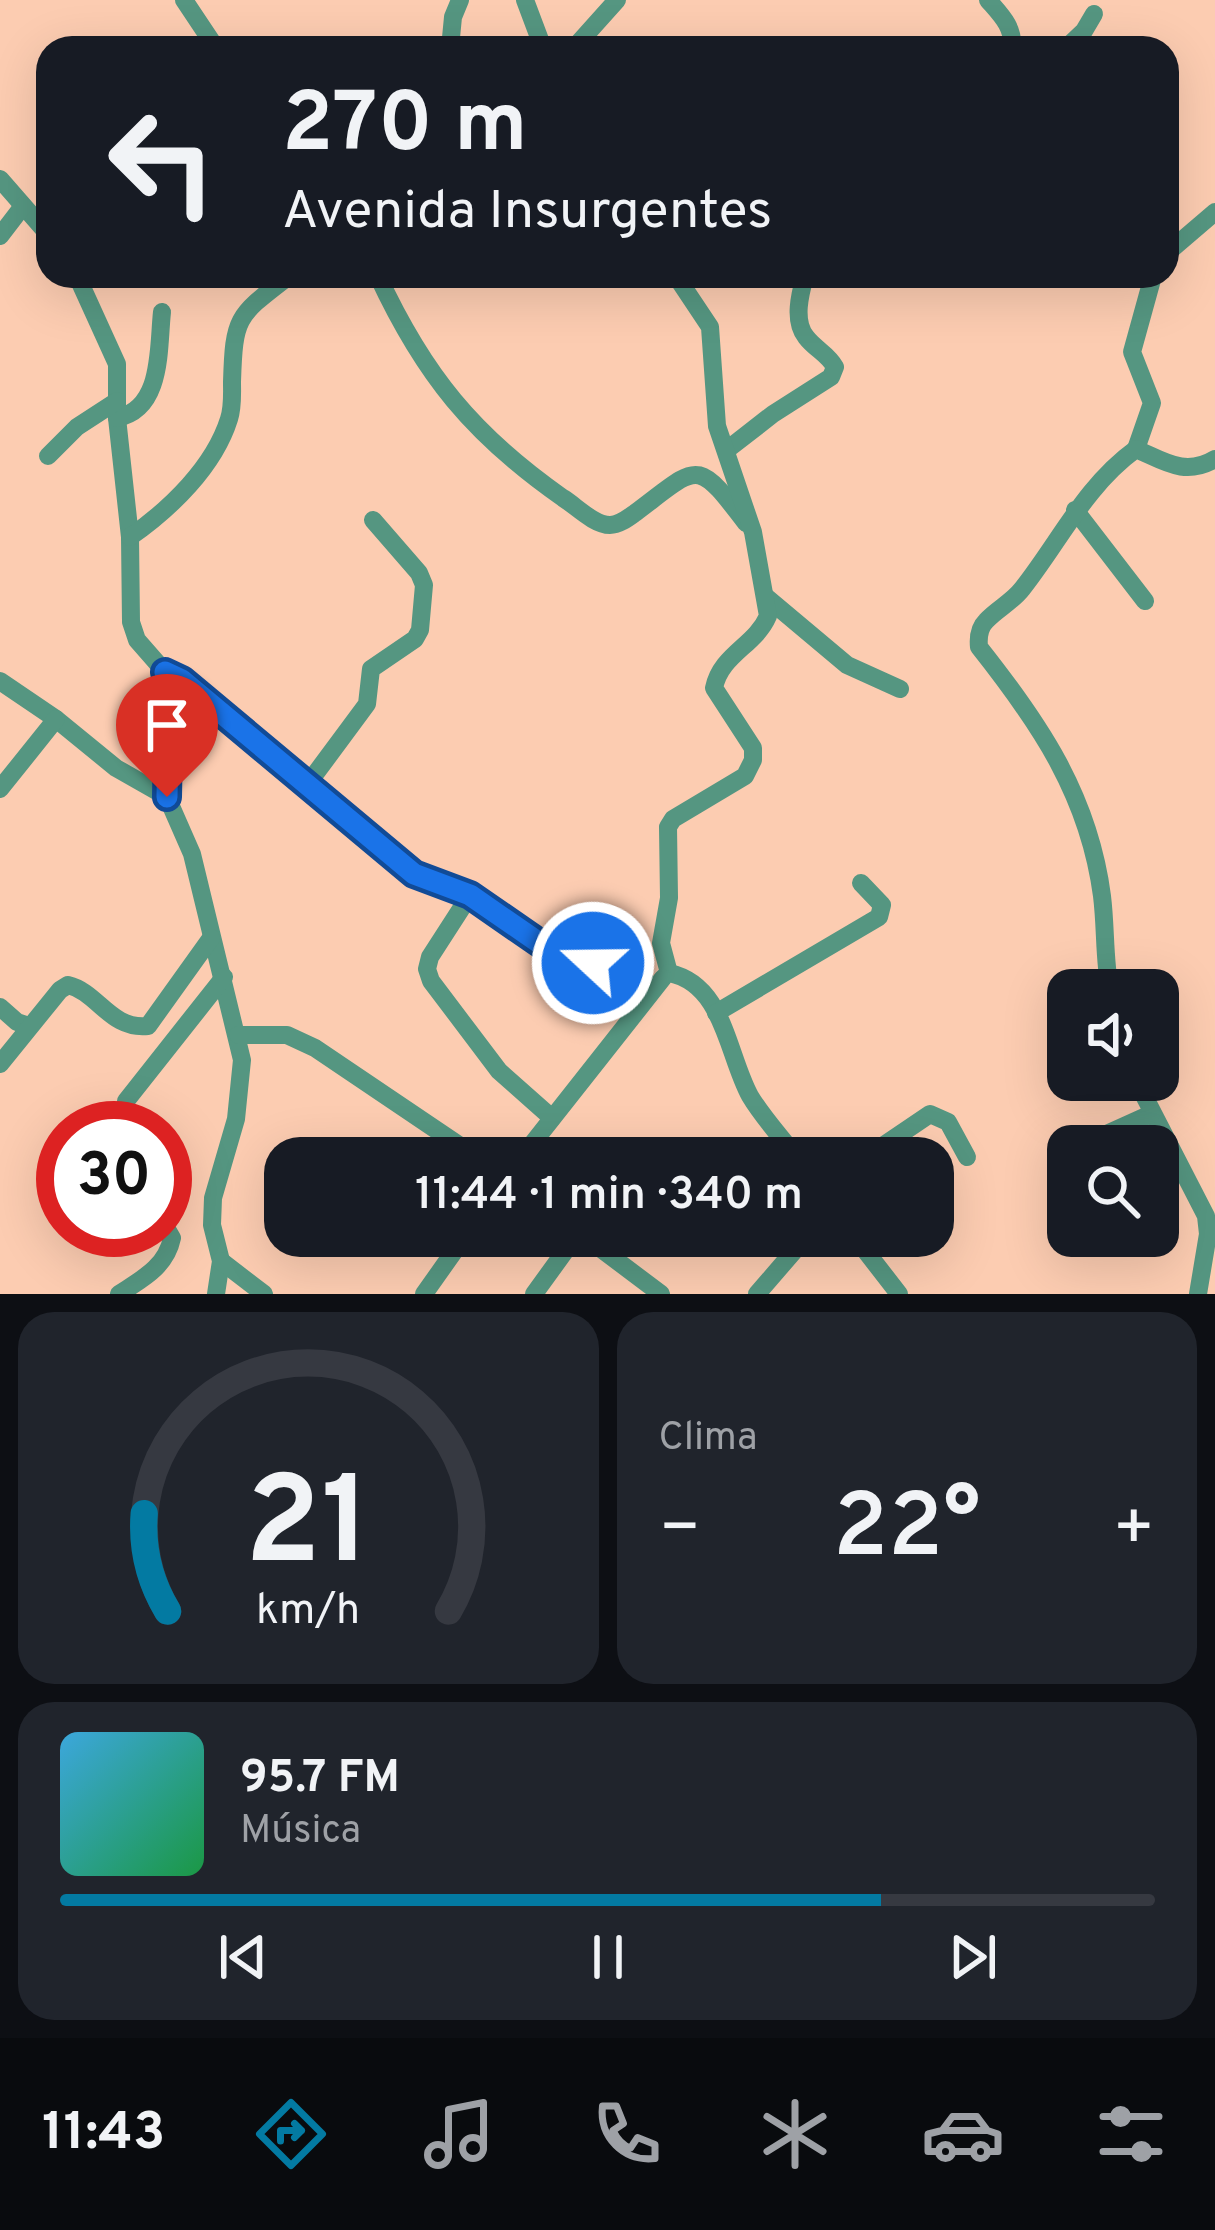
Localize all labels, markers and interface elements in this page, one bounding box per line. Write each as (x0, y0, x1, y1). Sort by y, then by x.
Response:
text: 270 m (282, 75, 528, 181)
icon: left (84, 84, 240, 240)
text: Avenida Insurgentes (282, 179, 772, 248)
pin (116, 674, 218, 797)
icon: arrive (134, 692, 200, 758)
position arrow (530, 900, 656, 1026)
map controls (1047, 969, 1179, 1257)
button: sound (1047, 969, 1179, 1101)
speed limit sign: 30 (36, 1101, 192, 1257)
button: search (1047, 1125, 1179, 1257)
text: 11:44 · 1 min · 340 m (415, 1168, 803, 1225)
text: Clima (659, 1415, 758, 1464)
text: 21 (245, 1450, 371, 1608)
text: 22° (833, 1475, 980, 1588)
text: − (659, 1490, 701, 1573)
text: + (1112, 1490, 1155, 1573)
text: km/h (256, 1585, 360, 1639)
text: 95.7 FM (240, 1751, 400, 1808)
text: Música (240, 1808, 361, 1857)
icon: previous (210, 1924, 276, 1990)
icon: pause (575, 1924, 641, 1990)
icon: next (940, 1924, 1006, 1990)
icon: directions (249, 2092, 333, 2176)
icon: music (417, 2092, 501, 2176)
icon: phone (585, 2092, 669, 2176)
icon: climate (753, 2092, 837, 2176)
icon: car (921, 2092, 1005, 2176)
icon: filters (1089, 2092, 1173, 2176)
text: 11:43 (42, 2100, 165, 2169)

